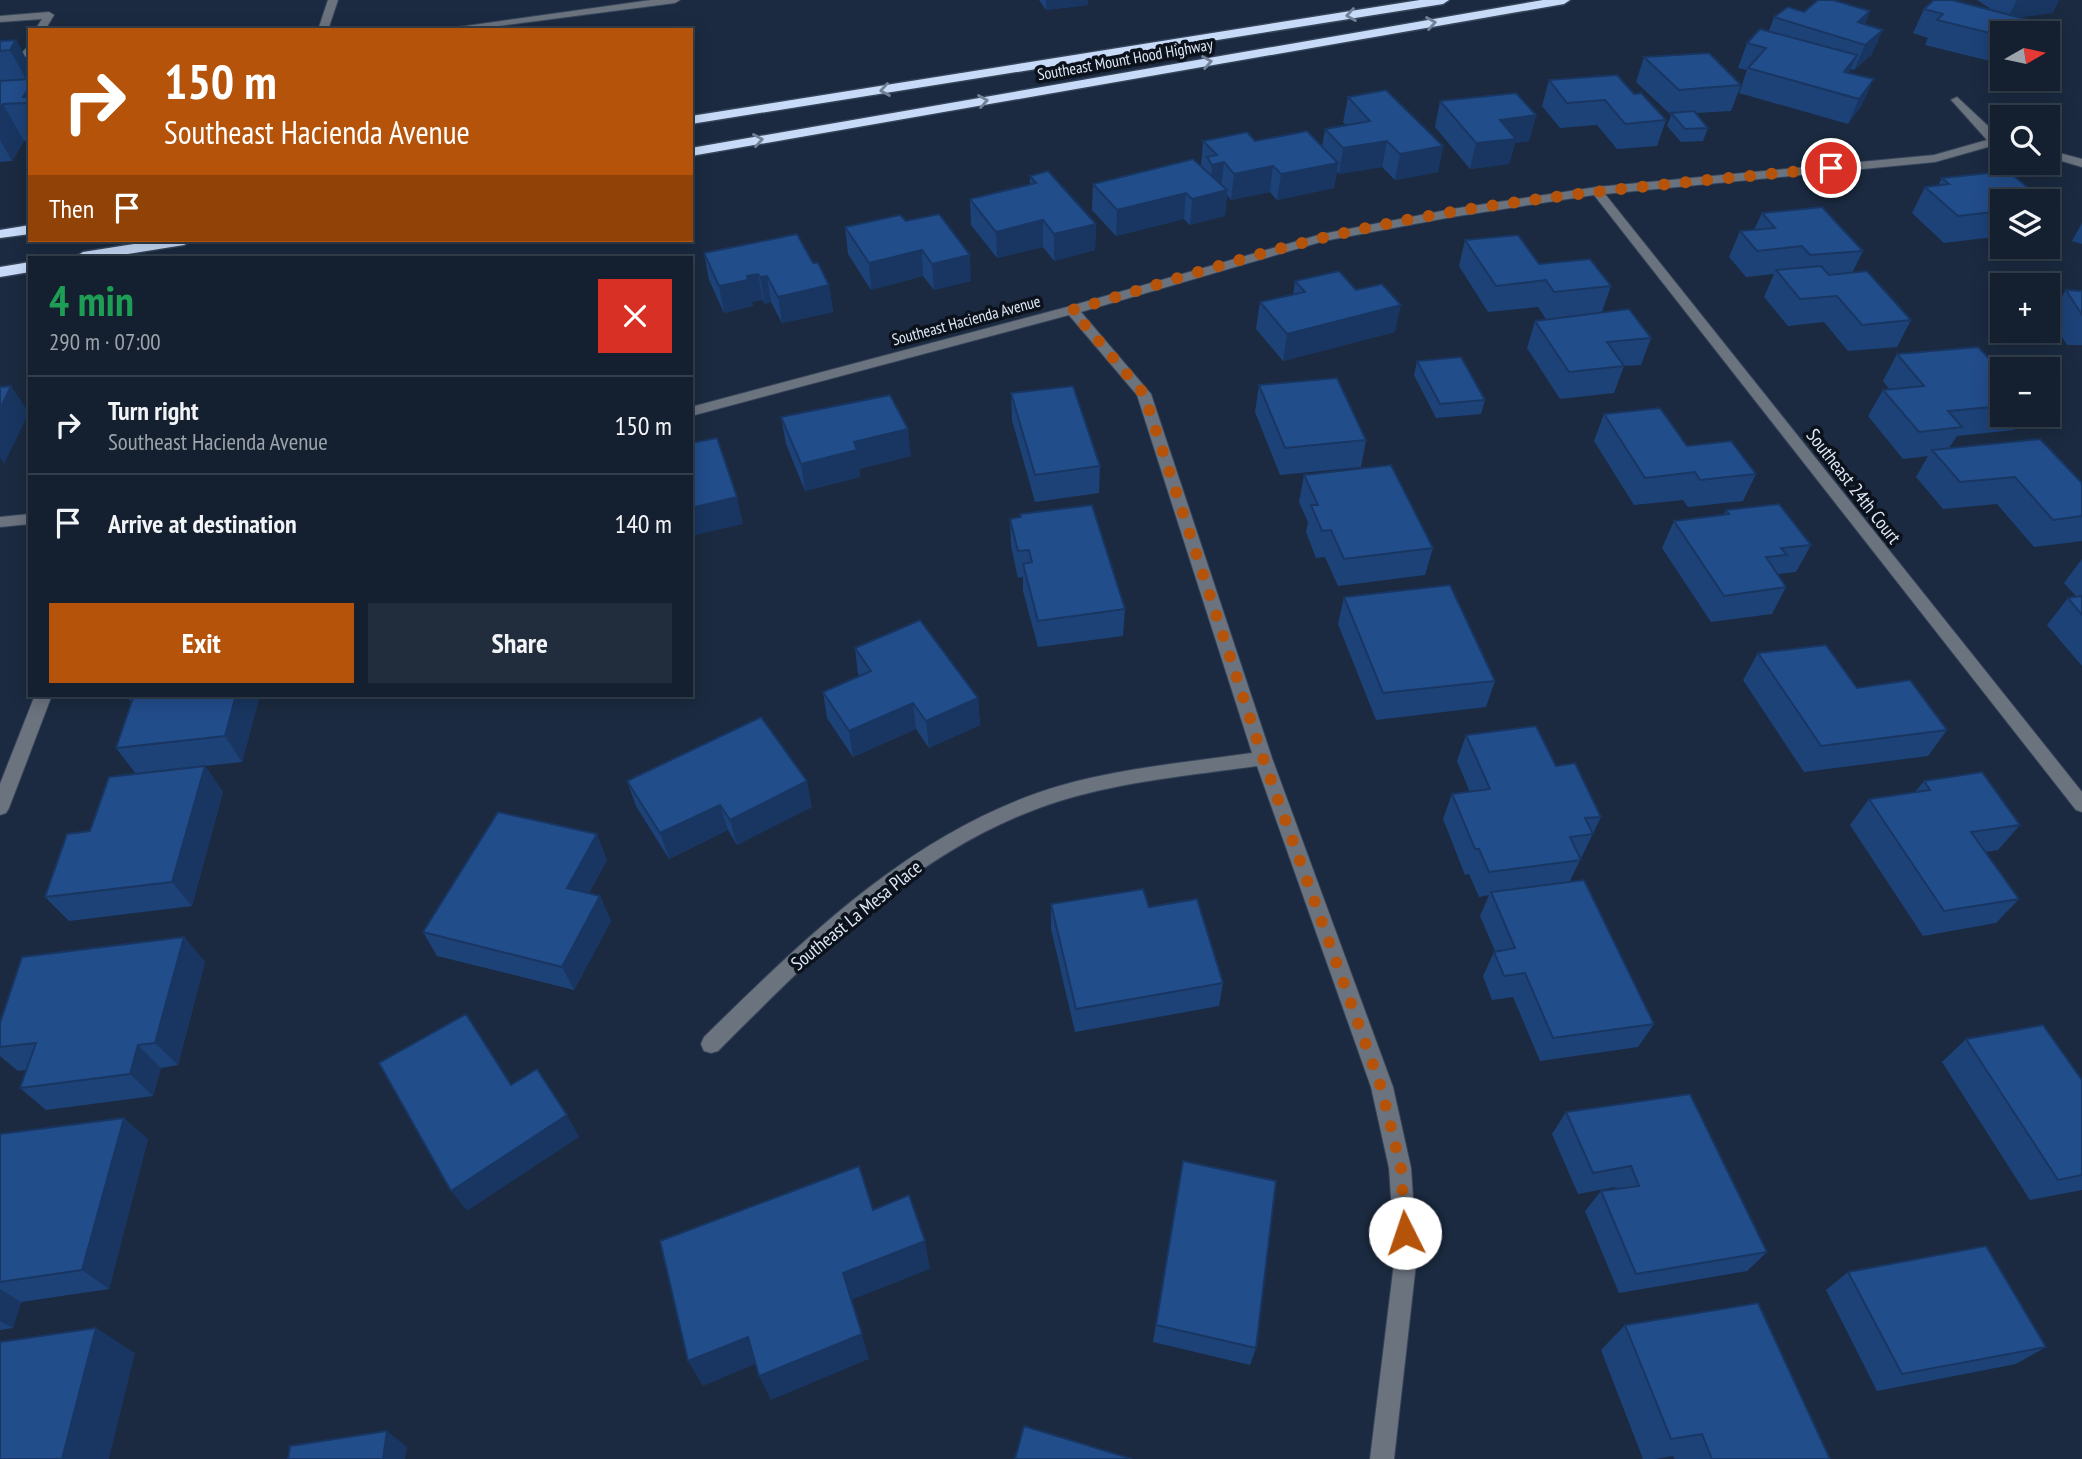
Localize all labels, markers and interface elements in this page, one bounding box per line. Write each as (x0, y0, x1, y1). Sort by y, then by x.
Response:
one-way arrow (1345, 7, 1357, 22)
one-way arrow (1425, 16, 1437, 31)
north arrow (1990, 21, 2060, 91)
map controls (1990, 21, 2060, 427)
street label: Southeast Mount Hood Highway (1036, 34, 1214, 84)
text: 150 m (164, 49, 277, 113)
one-way arrow (1201, 55, 1213, 70)
icon: right (49, 56, 140, 147)
one-way arrow (879, 82, 891, 97)
one-way arrow (977, 94, 989, 109)
button: search (1990, 105, 2060, 175)
text: Southeast Hacienda Avenue (164, 111, 470, 153)
one-way arrow (753, 133, 764, 148)
pin (1801, 138, 1861, 198)
icon: arrive (1812, 149, 1850, 187)
icon: arrive (108, 189, 146, 227)
button: layers (1990, 189, 2060, 259)
text: Then (49, 192, 94, 225)
text: 4 min (49, 273, 134, 328)
button: + (1990, 273, 2060, 343)
button: close (598, 279, 672, 353)
street label: Southeast Hacienda Avenue (890, 291, 1042, 349)
text: 290 m · 07:00 (49, 327, 161, 356)
button: − (1990, 357, 2060, 427)
text: Turn right (108, 394, 199, 427)
icon: right (49, 406, 87, 444)
text: 150 m (614, 409, 672, 442)
street label: Southeast 24th Court (1802, 424, 1907, 549)
text: Southeast Hacienda Avenue (108, 427, 328, 456)
icon: arrive (49, 504, 87, 542)
text: Arrive at destination (108, 507, 297, 540)
text: 140 m (614, 507, 672, 540)
button: Exit (49, 603, 354, 683)
button: Share (368, 603, 672, 683)
street label: Southeast La Mesa Place (786, 855, 926, 975)
position arrow (1368, 1196, 1442, 1270)

